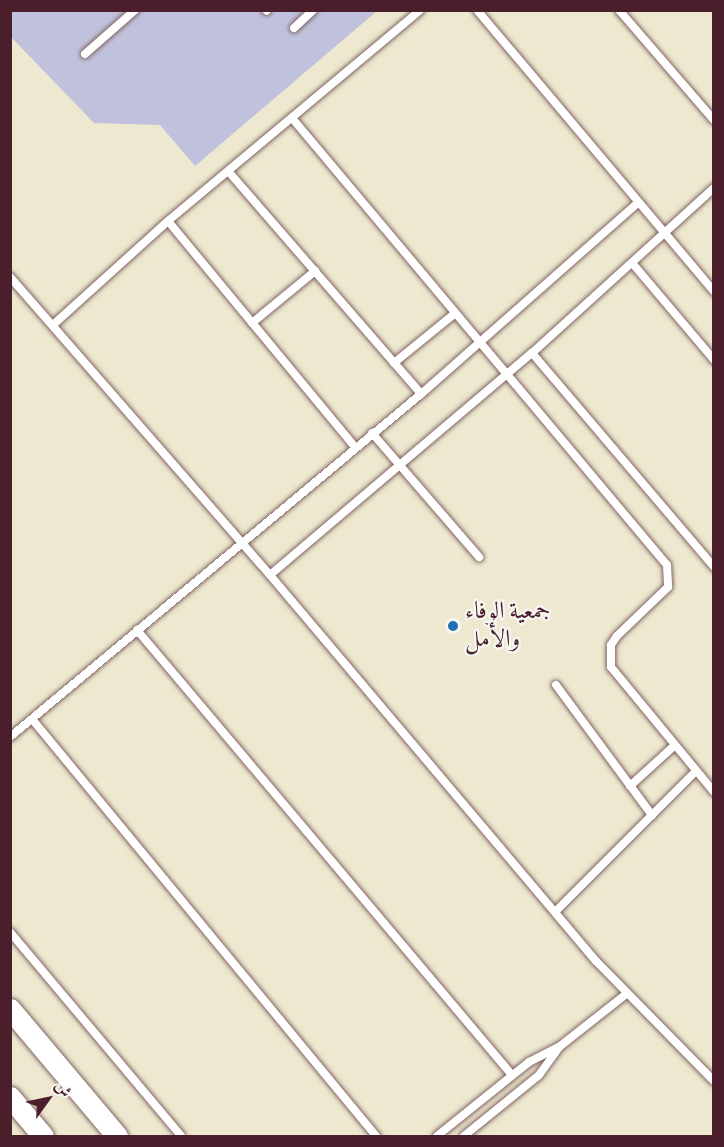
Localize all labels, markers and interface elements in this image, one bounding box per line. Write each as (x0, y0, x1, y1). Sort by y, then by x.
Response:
place label: جمعية الوفاء والأمل (465, 598, 551, 654)
marker: جمعية الوفاء والأمل (446, 619, 460, 633)
north arrow (18, 1069, 78, 1129)
text: ش (50, 1077, 76, 1101)

